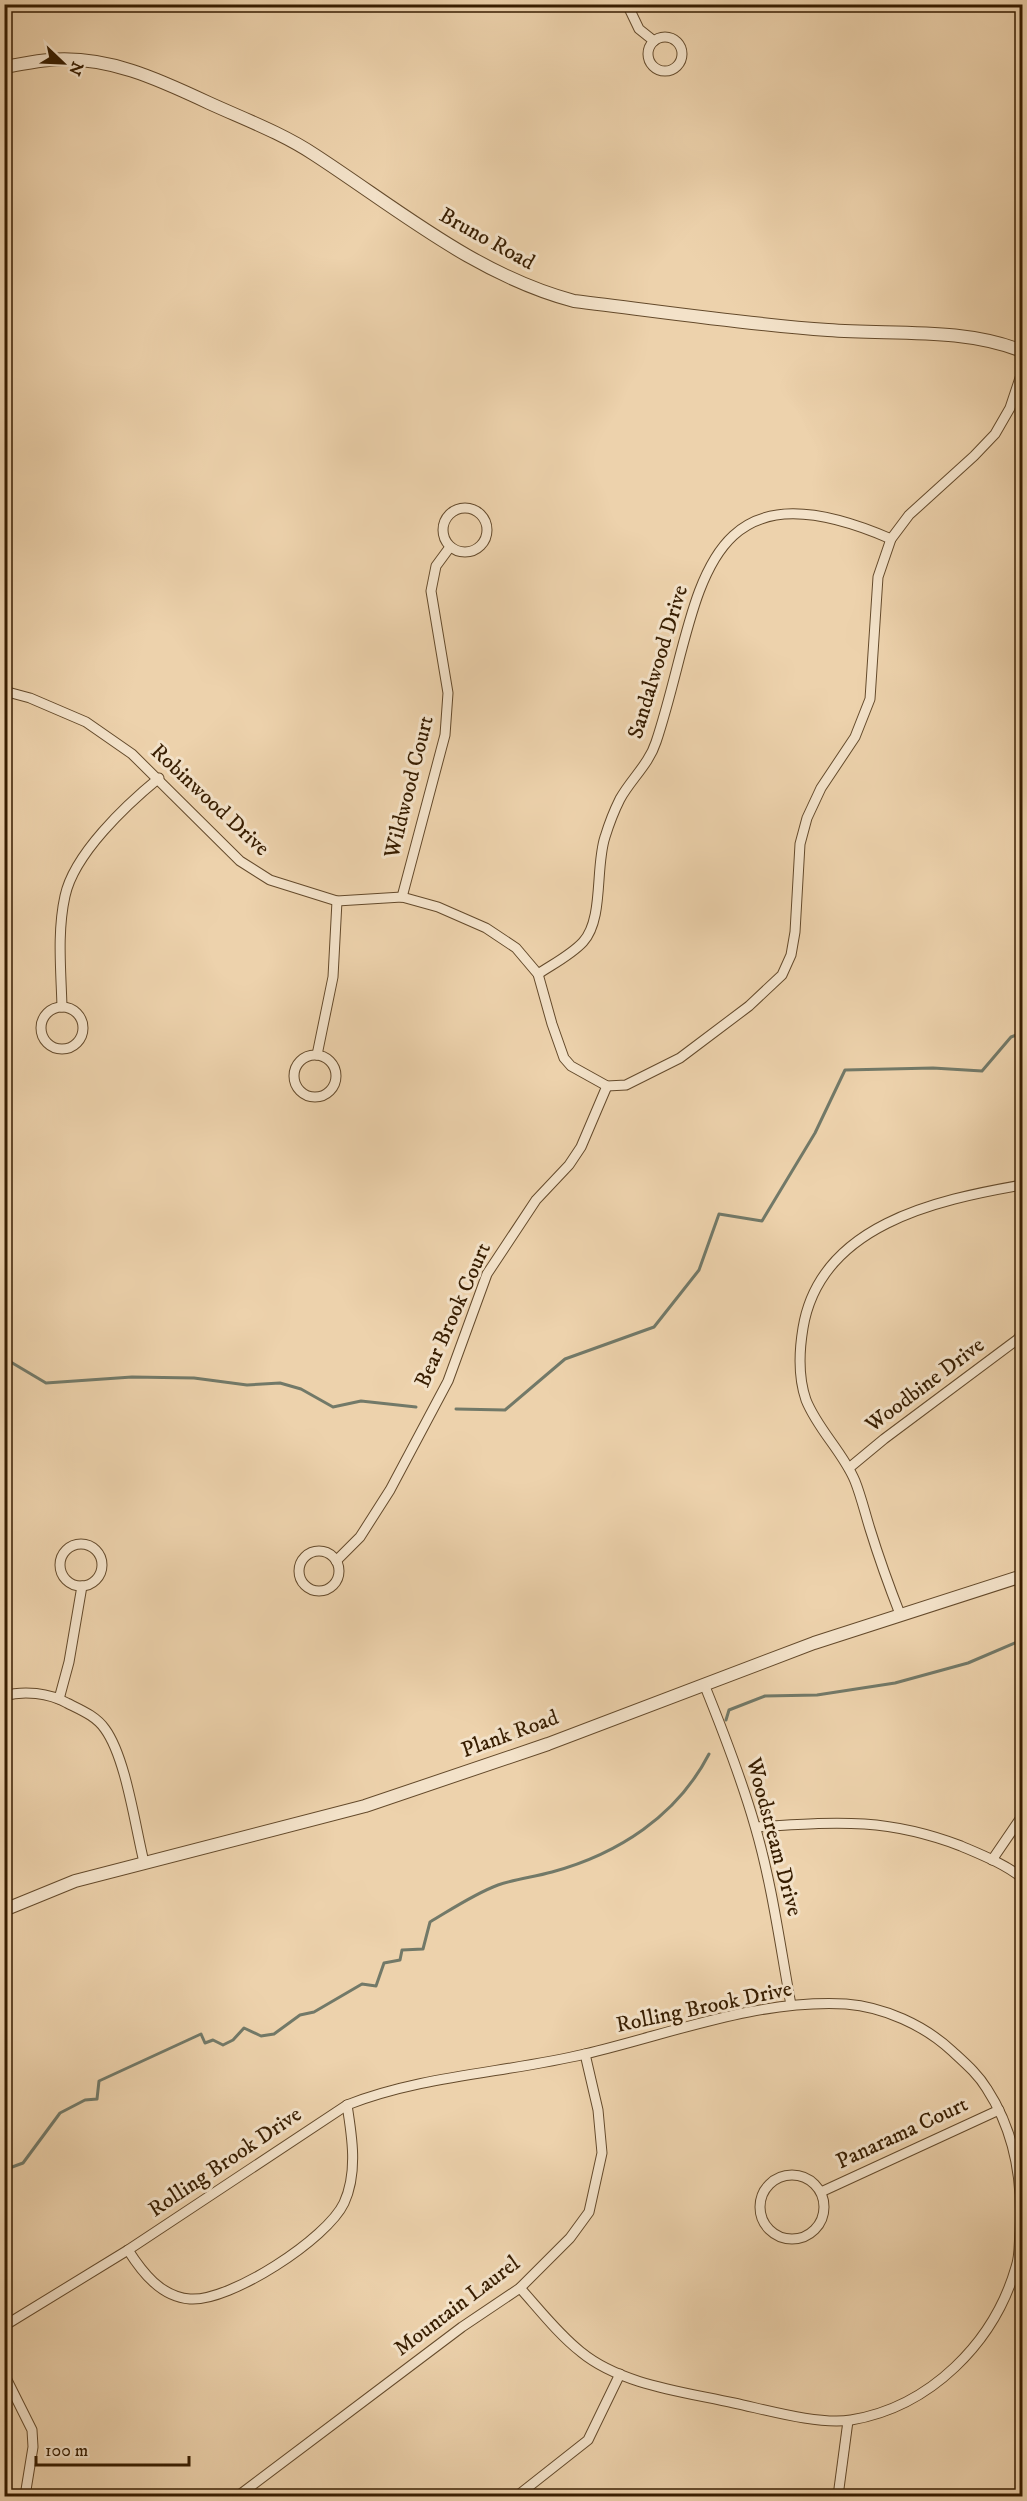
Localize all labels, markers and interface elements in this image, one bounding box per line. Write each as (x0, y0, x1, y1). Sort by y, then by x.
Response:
north arrow (33, 33, 93, 93)
text: N (64, 59, 88, 78)
street label: Bruno Road (435, 202, 539, 276)
street label: Sandalwood Drive (622, 582, 694, 742)
street label: Wildwood Court (378, 713, 440, 862)
street label: Robinwood Drive (145, 738, 275, 862)
street label: Bear Brook Court (409, 1239, 497, 1391)
street label: Woodbine Drive (860, 1332, 990, 1439)
street label: Plank Road (458, 1704, 562, 1764)
street label: Woodstream Drive (740, 1754, 808, 1919)
street label: Rolling Brook Drive (614, 1975, 794, 2039)
street label: Panarama Court (832, 2091, 972, 2175)
street label: Rolling Brook Drive (143, 2101, 307, 2223)
street label: Mountain Laurel (389, 2250, 526, 2362)
scale bar (36, 2429, 189, 2467)
text: 100 m (45, 2440, 88, 2462)

